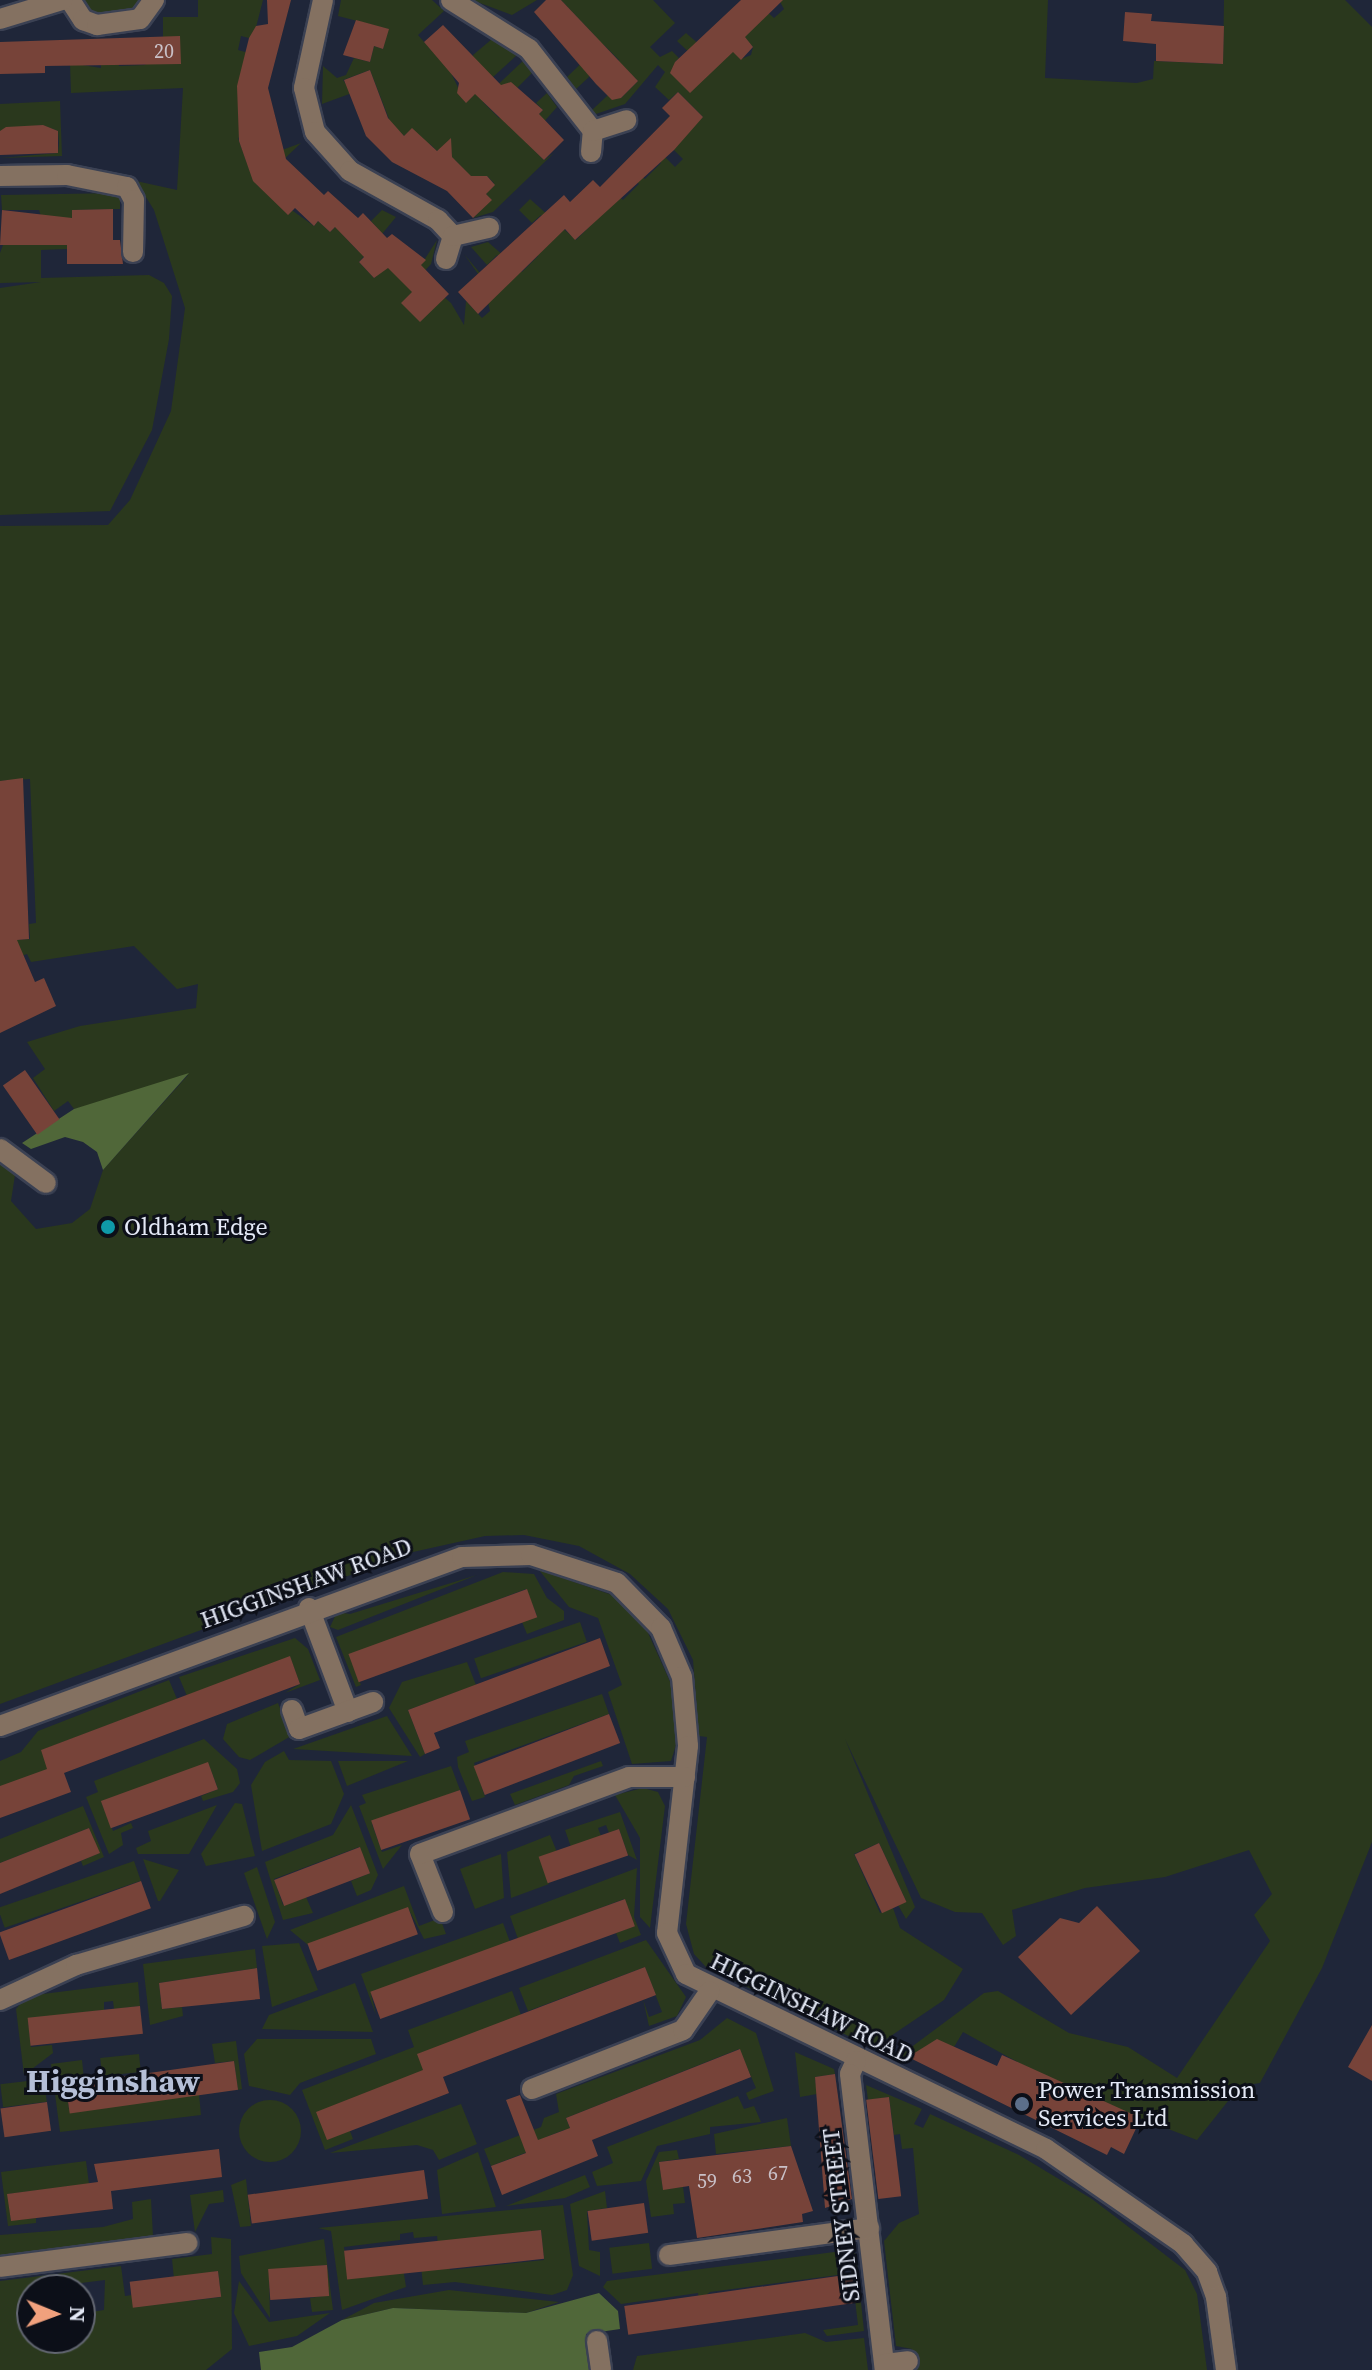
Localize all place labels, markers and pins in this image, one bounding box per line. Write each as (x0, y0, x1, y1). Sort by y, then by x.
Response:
place label: Oldham Edge (124, 1213, 268, 1241)
marker: Oldham Edge (99, 1218, 117, 1236)
place label: Power Transmission Services Ltd (1038, 2076, 1256, 2132)
marker: Power Transmission Services Ltd (1013, 2095, 1031, 2113)

